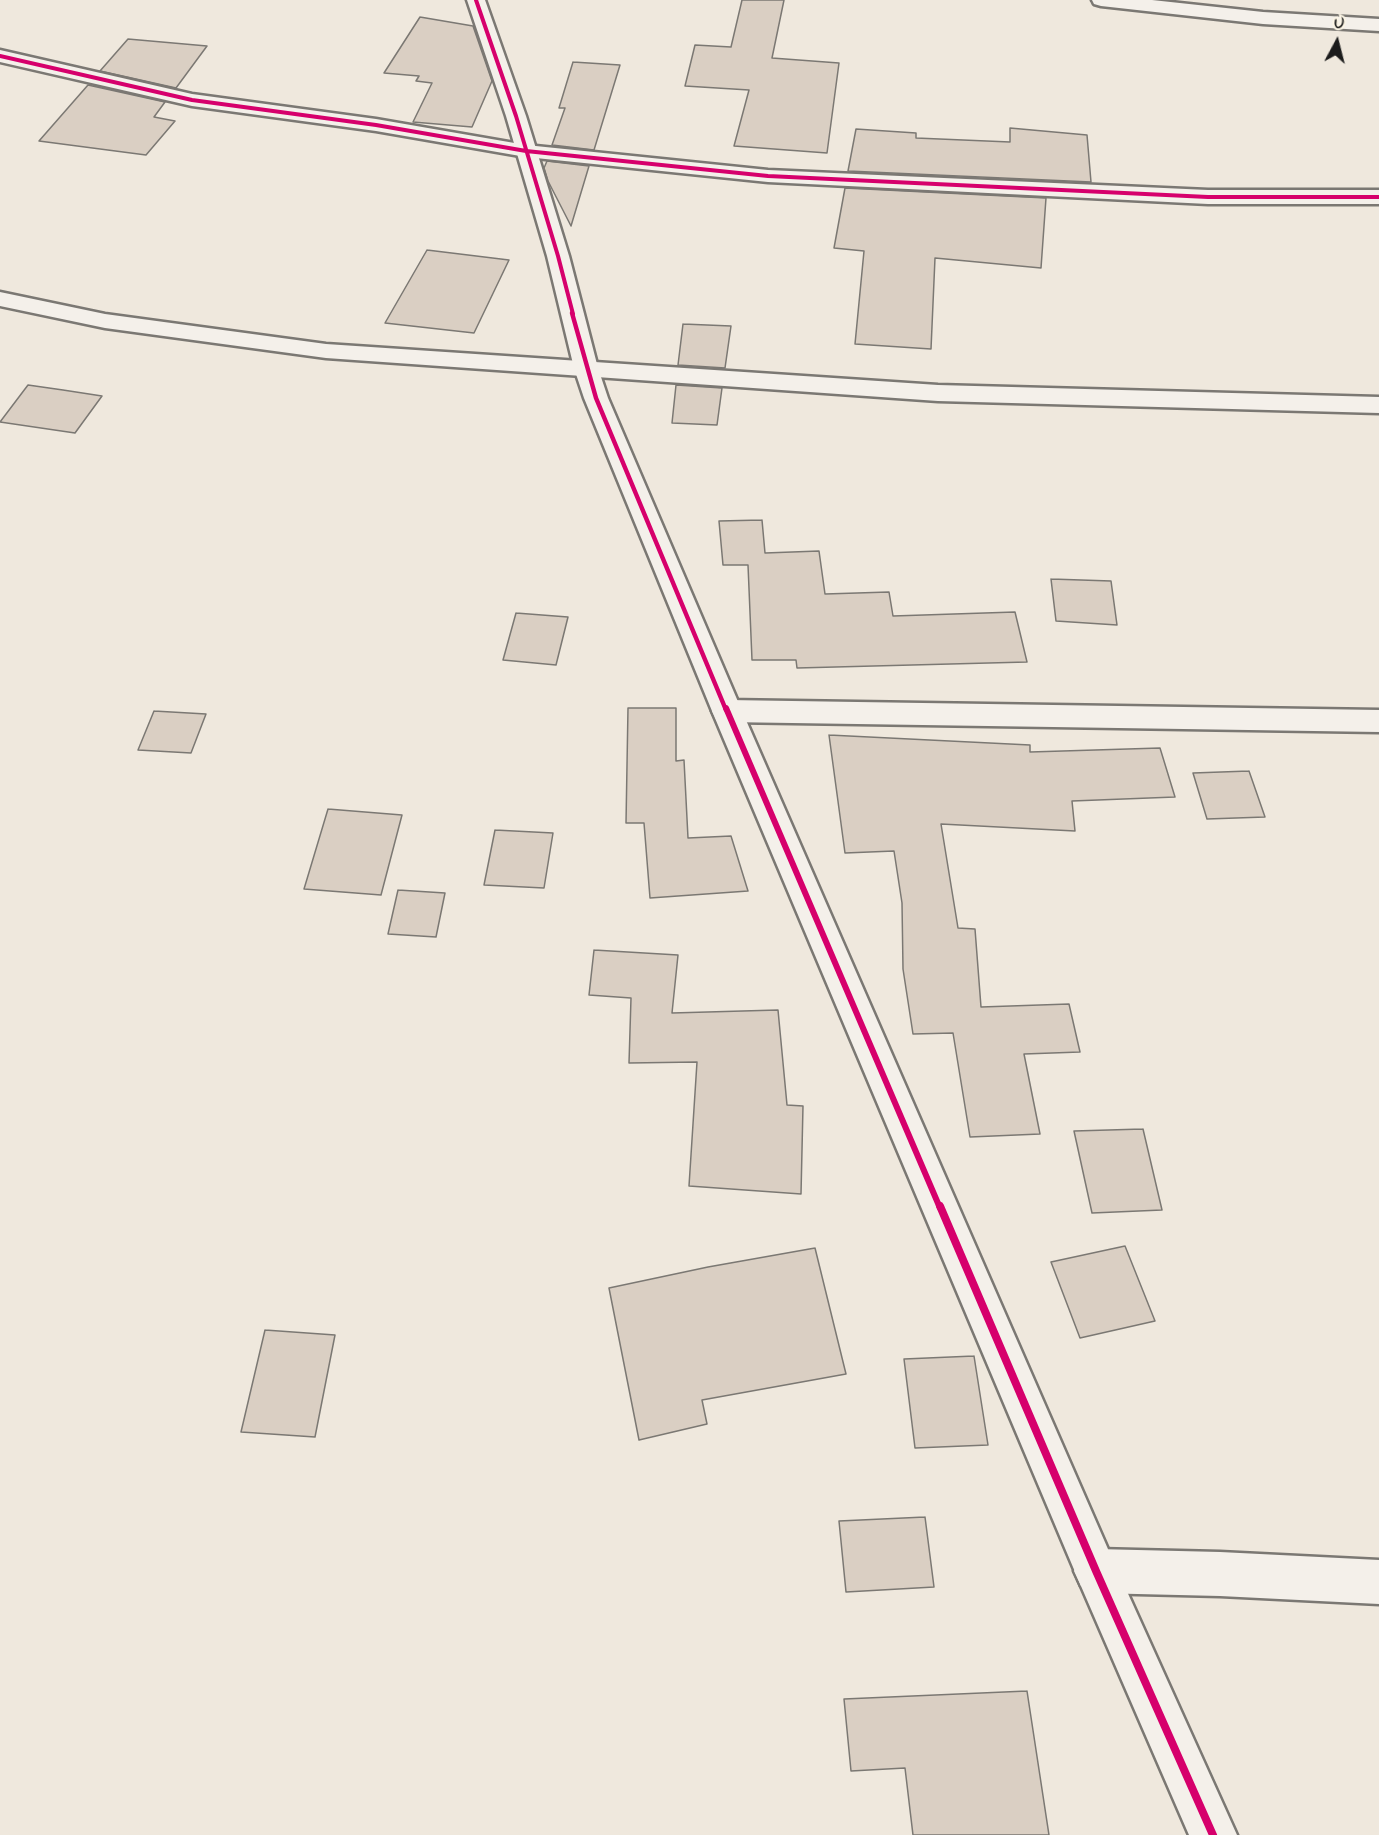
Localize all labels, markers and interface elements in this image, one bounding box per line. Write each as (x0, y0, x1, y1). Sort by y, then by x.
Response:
north arrow (1307, 12, 1367, 72)
text: U (1333, 13, 1346, 35)

